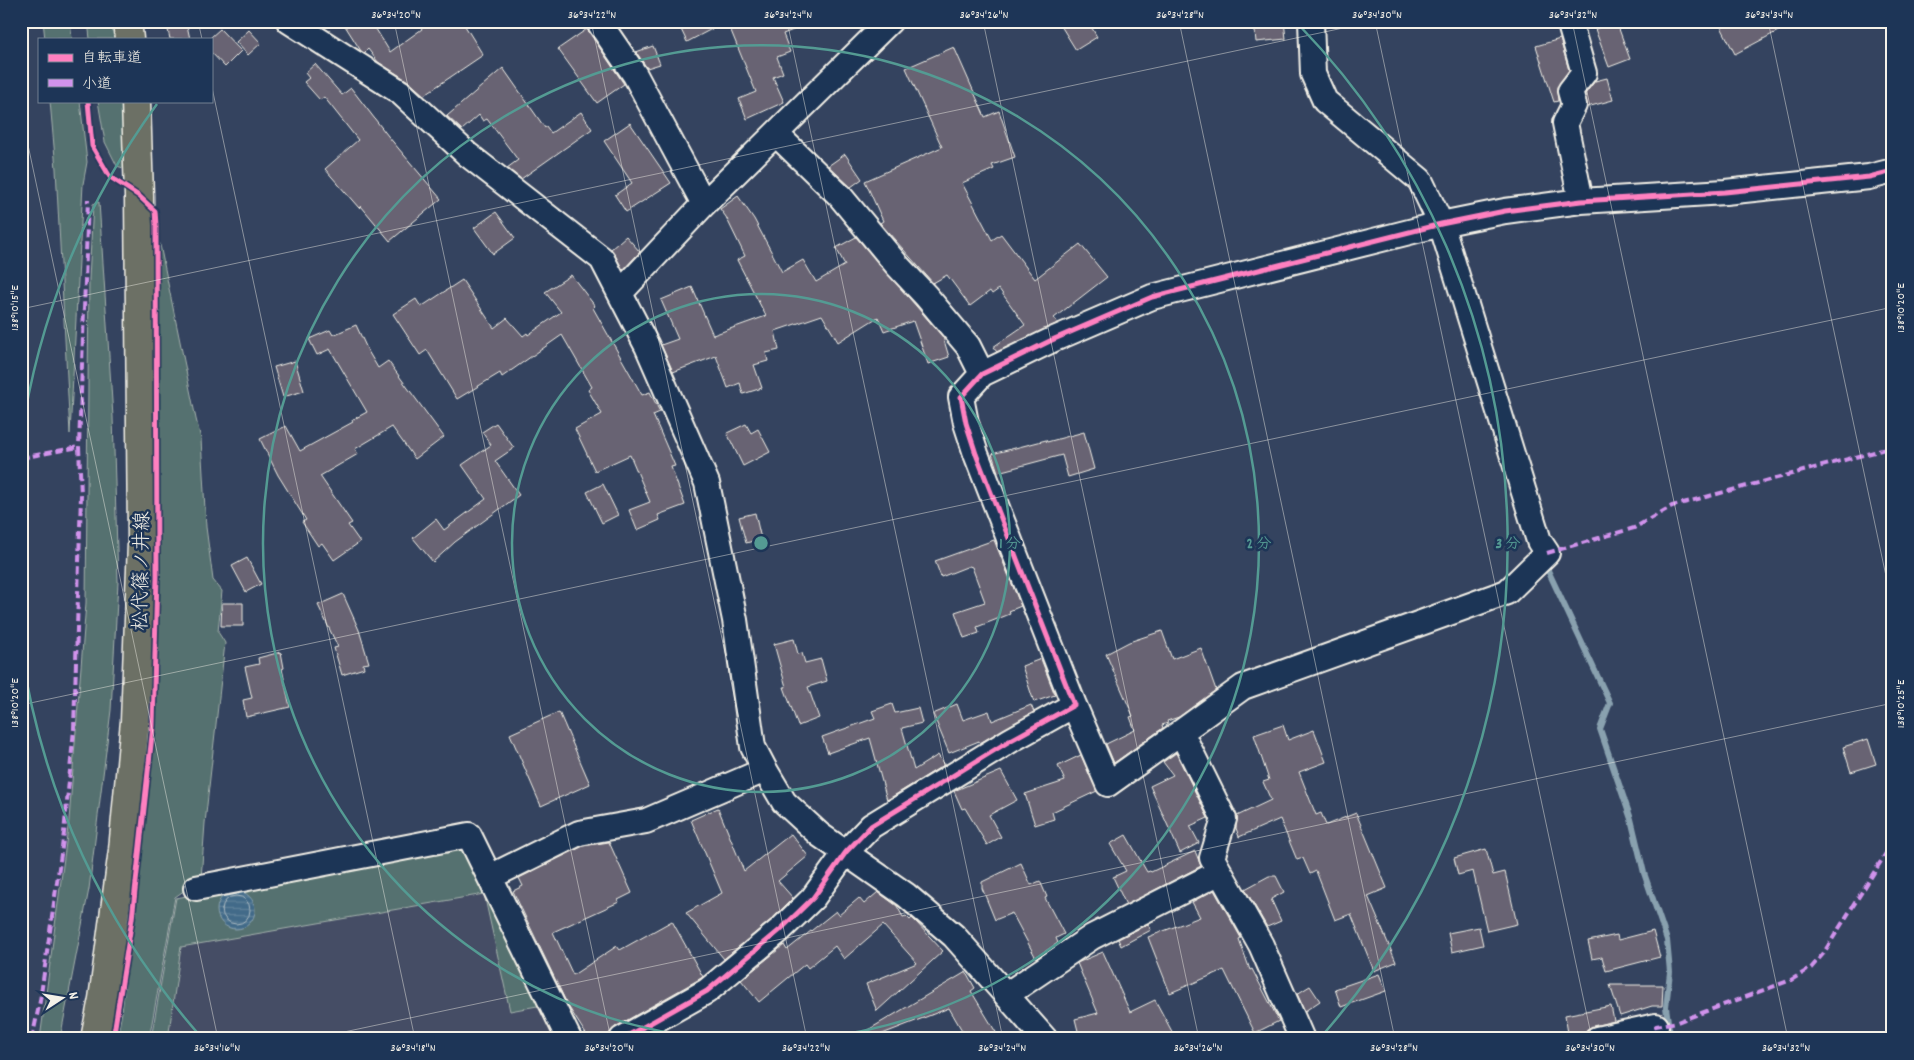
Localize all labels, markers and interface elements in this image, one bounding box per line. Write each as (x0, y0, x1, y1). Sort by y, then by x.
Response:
text: 36°34'20"N (371, 7, 421, 24)
text: 36°34'22"N (568, 7, 616, 24)
text: 36°34'24"N (764, 7, 812, 24)
text: 36°34'26"N (959, 7, 1009, 24)
text: 36°34'28"N (1156, 7, 1204, 24)
text: 36°34'30"N (1352, 7, 1402, 24)
text: 36°34'32"N (1549, 7, 1597, 24)
text: 36°34'34"N (1745, 7, 1793, 24)
legend (38, 38, 212, 102)
text: 自転車道 (82, 48, 142, 70)
text: 小道 (82, 74, 112, 96)
text: 138°10'20"E (1893, 283, 1910, 333)
text: 138°10'15"E (7, 284, 24, 331)
street label: 松代篠ノ井線 (128, 511, 158, 631)
centre of rings (752, 534, 770, 552)
text: 1 分 (999, 534, 1021, 556)
text: 2 分 (1247, 534, 1272, 556)
text: 3 分 (1495, 534, 1521, 556)
text: 138°10'20"E (7, 678, 24, 728)
text: 138°10'25"E (1893, 679, 1910, 728)
north arrow (38, 972, 88, 1022)
text: N (62, 990, 83, 1001)
text: 36°34'16"N (194, 1040, 240, 1057)
text: 36°34'18"N (390, 1040, 436, 1057)
text: 36°34'20"N (584, 1040, 634, 1057)
text: 36°34'22"N (782, 1040, 830, 1057)
text: 36°34'24"N (978, 1040, 1026, 1057)
text: 36°34'26"N (1173, 1040, 1223, 1057)
text: 36°34'28"N (1370, 1040, 1418, 1057)
text: 36°34'30"N (1565, 1040, 1615, 1057)
text: 36°34'32"N (1762, 1040, 1810, 1057)

